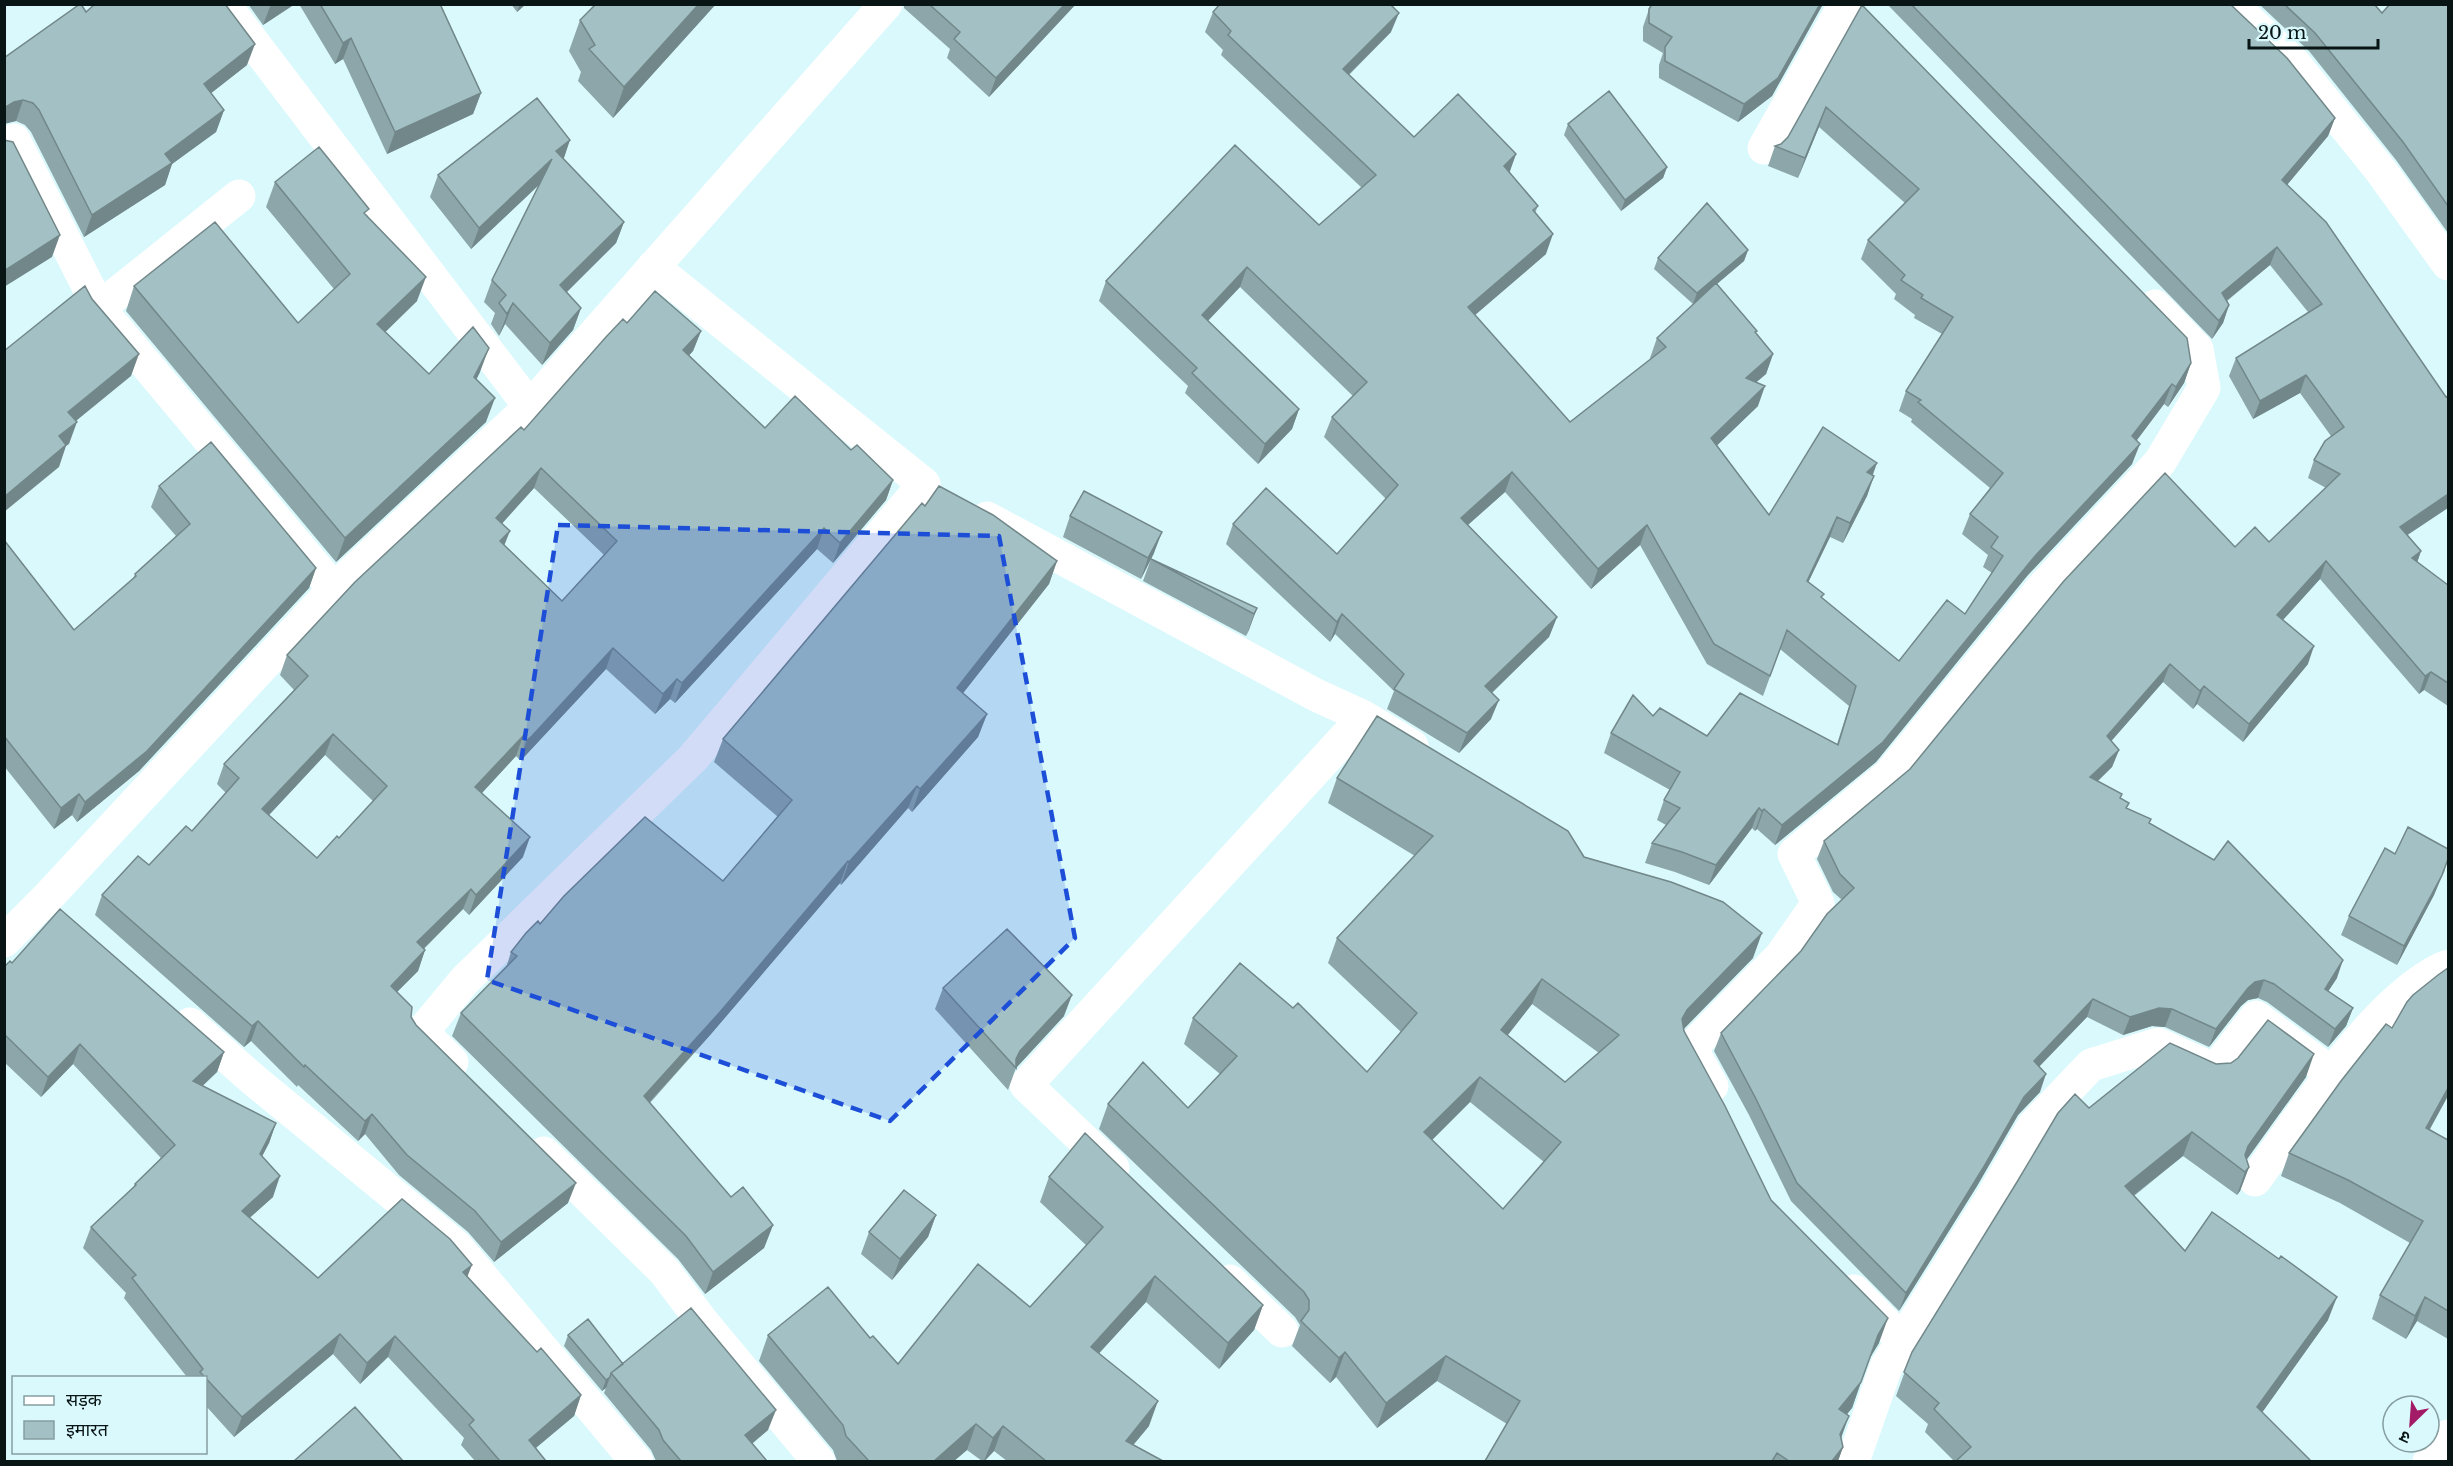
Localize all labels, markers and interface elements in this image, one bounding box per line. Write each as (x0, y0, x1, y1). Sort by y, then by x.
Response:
scale bar (2249, 12, 2378, 50)
text: 20 m (2258, 22, 2306, 44)
legend (12, 1376, 207, 1454)
text: सड़क (66, 1389, 103, 1411)
north arrow (2381, 1394, 2441, 1454)
text: इमारत (66, 1419, 109, 1441)
text: उ (2396, 1426, 2413, 1449)

